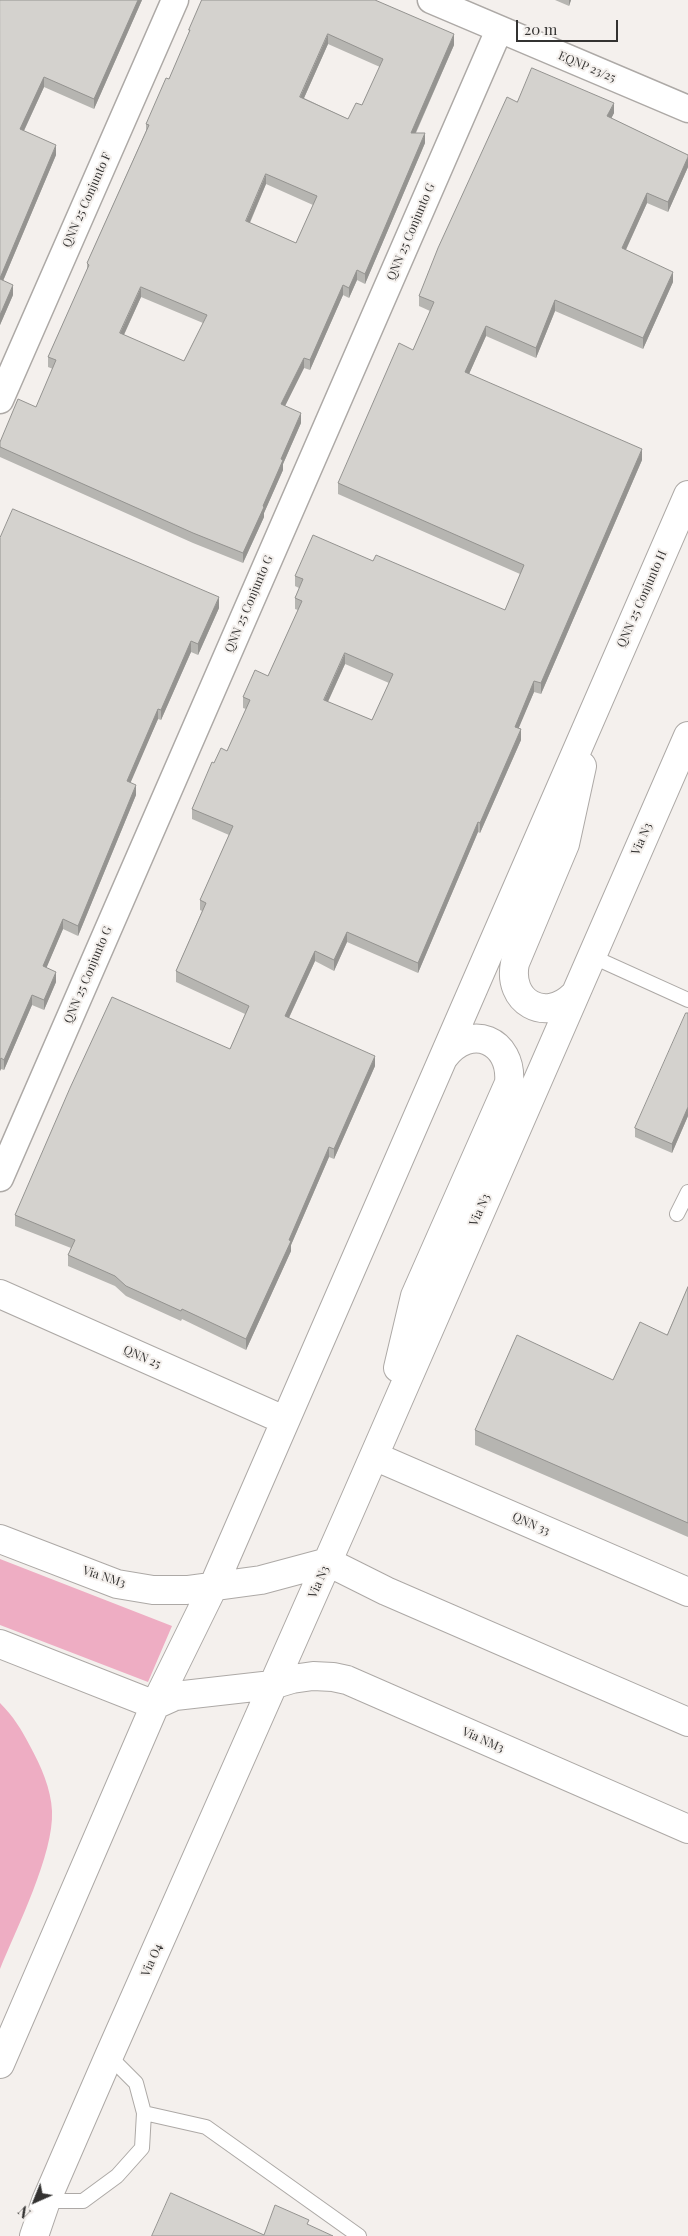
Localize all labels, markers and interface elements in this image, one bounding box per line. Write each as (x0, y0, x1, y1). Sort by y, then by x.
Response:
scale bar (518, 10, 620, 42)
text: 20 m (524, 19, 557, 39)
street label: EQNP 23/25 (556, 49, 618, 85)
street label: QNN 25 Conjunto F (60, 150, 114, 250)
street label: QNN 25 Conjunto G (384, 181, 438, 283)
street label: QNN 25 Conjunto H (614, 548, 670, 650)
street label: QNN 25 Conjunto G (222, 553, 276, 655)
street label: Via N3 (629, 821, 655, 857)
street label: QNN 25 Conjunto G (61, 924, 115, 1026)
street label: Via N3 (467, 1192, 493, 1228)
street label: QNN 25 (121, 1342, 163, 1372)
street label: QNN 33 (510, 1509, 552, 1539)
street label: Via NM3 (81, 1563, 127, 1591)
street label: Via N3 (306, 1564, 332, 1600)
street label: Via NM3 (460, 1724, 506, 1756)
street label: Via O4 (138, 1941, 166, 1979)
north arrow (10, 2176, 60, 2226)
text: N (14, 2202, 34, 2223)

